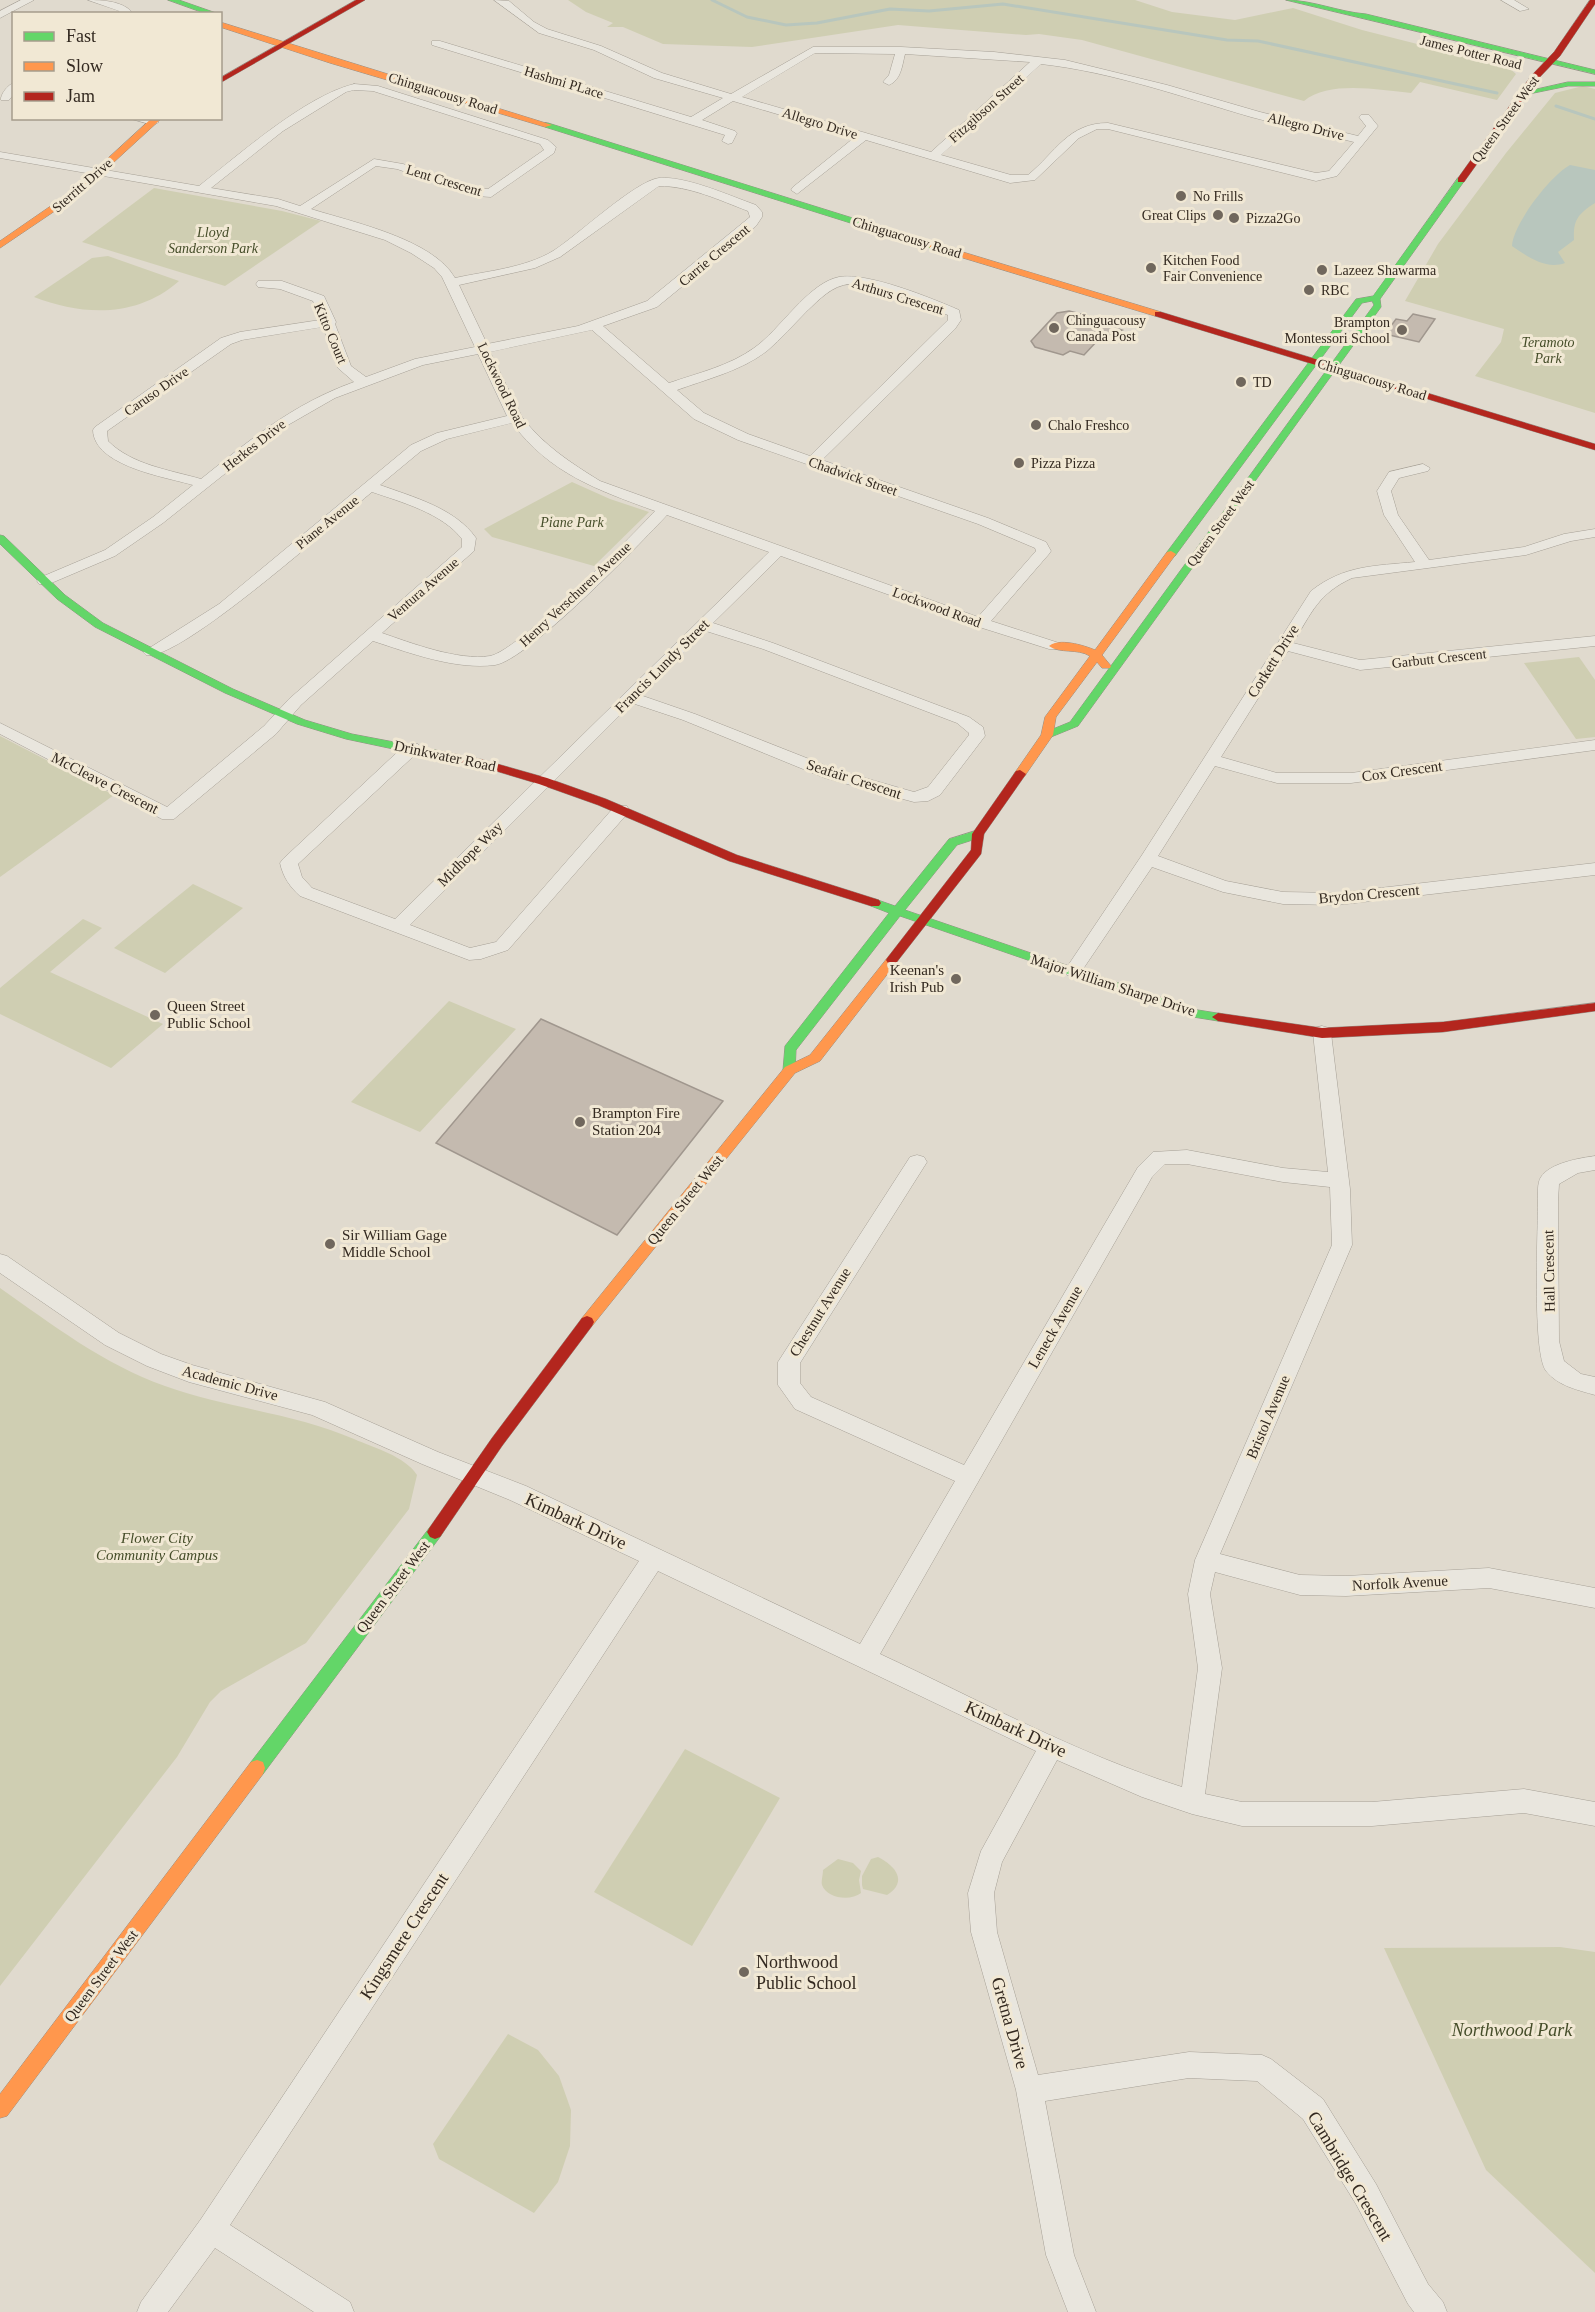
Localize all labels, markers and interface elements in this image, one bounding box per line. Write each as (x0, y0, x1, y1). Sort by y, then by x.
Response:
legend (12, 12, 222, 120)
text: Fast (66, 26, 96, 46)
street label: James Potter Road (1419, 33, 1523, 72)
text: Slow (66, 56, 103, 76)
street label: Hashmi PLace (522, 63, 605, 102)
street label: Chinguacousy Road (387, 70, 499, 117)
street label: Fitzgibson Street (946, 71, 1027, 146)
street label: Queen Street West (1469, 73, 1542, 166)
text: Jam (66, 86, 95, 106)
street label: Allegro Drive (780, 105, 859, 142)
street label: Allegro Drive (1266, 110, 1346, 143)
street label: Sterritt Drive (49, 155, 115, 215)
street label: Lent Crescent (404, 162, 484, 199)
marker: No Frills (1174, 189, 1188, 203)
place label: No Frills (1193, 189, 1243, 204)
place label: Great Clips (1142, 208, 1206, 223)
marker: Great Clips (1211, 208, 1225, 222)
marker: Pizza2Go (1227, 211, 1241, 225)
place label: Pizza2Go (1246, 211, 1300, 226)
street label: Chinguacousy Road (851, 214, 963, 261)
street label: Carrie Crescent (676, 221, 753, 289)
park label: Lloyd Sanderson Park (168, 225, 259, 256)
place label: Kitchen Food Fair Convenience (1163, 253, 1262, 284)
marker: Kitchen Food Fair Convenience (1144, 261, 1158, 275)
marker: Lazeez Shawarma (1315, 263, 1329, 277)
place label: Lazeez Shawarma (1334, 263, 1437, 278)
street label: Arthurs Crescent (850, 275, 946, 318)
marker: RBC (1302, 283, 1316, 297)
place label: RBC (1321, 283, 1349, 298)
street label: Kitto Court (311, 301, 350, 366)
place label: Chinguacousy Canada Post (1066, 313, 1146, 344)
place label: Brampton Montessori School (1285, 315, 1390, 346)
marker: Chinguacousy Canada Post (1047, 321, 1061, 335)
marker: Brampton Montessori School (1395, 323, 1409, 337)
park label: Teramoto Park (1521, 335, 1575, 366)
street label: Lockwood Road (474, 340, 529, 430)
street label: Chinguacousy Road (1316, 356, 1428, 403)
street label: Caruso Drive (121, 364, 191, 419)
marker: TD (1234, 375, 1248, 389)
place label: TD (1253, 375, 1272, 390)
street label: Herkes Drive (220, 416, 288, 474)
marker: Chalo Freshco (1029, 418, 1043, 432)
place label: Chalo Freshco (1048, 418, 1129, 433)
street label: Chadwick Street (806, 454, 899, 499)
marker: Pizza Pizza (1012, 456, 1026, 470)
place label: Pizza Pizza (1031, 456, 1096, 471)
street label: Queen Street West (1184, 477, 1257, 570)
street label: Piane Avenue (293, 493, 362, 552)
park label: Piane Park (539, 515, 604, 530)
street label: Henry Verschuren Avenue (517, 539, 634, 650)
street label: Ventura Avenue (385, 555, 462, 624)
street label: Lockwood Road (891, 585, 983, 630)
street label: Francis Lundy Street (612, 615, 713, 716)
street label: Corkett Drive (1244, 621, 1302, 700)
street label: Garbutt Crescent (1391, 646, 1487, 671)
street label: Drinkwater Road (393, 737, 498, 775)
street label: McCleave Crescent (49, 749, 162, 817)
street label: Seafair Crescent (805, 756, 904, 802)
street label: Cox Crescent (1361, 757, 1444, 785)
street label: Midhope Way (434, 818, 506, 890)
street label: Brydon Crescent (1318, 882, 1421, 906)
street label: Major William Sharpe Drive (1029, 951, 1198, 1019)
place label: Keenan's Irish Pub (889, 962, 944, 995)
marker: Keenan's Irish Pub (949, 972, 963, 986)
place label: Queen Street Public School (167, 998, 251, 1031)
marker: Queen Street Public School (148, 1008, 162, 1022)
place label: Brampton Fire Station 204 (592, 1105, 680, 1138)
marker: Brampton Fire Station 204 (573, 1115, 587, 1129)
street label: Queen Street West (644, 1151, 727, 1248)
place label: Sir William Gage Middle School (342, 1227, 447, 1260)
street label: Hall Crescent (1540, 1229, 1558, 1312)
marker: Sir William Gage Middle School (323, 1237, 337, 1251)
street label: Chestnut Avenue (786, 1264, 854, 1359)
street label: Leneck Avenue (1025, 1283, 1085, 1371)
street label: Academic Drive (180, 1362, 280, 1404)
street label: Bristol Avenue (1243, 1372, 1293, 1461)
street label: Kimbark Drive (522, 1489, 630, 1553)
park label: Flower City Community Campus (96, 1530, 218, 1563)
street label: Queen Street West (353, 1537, 433, 1636)
street label: Norfolk Avenue (1352, 1572, 1449, 1593)
street label: Kimbark Drive (962, 1697, 1070, 1761)
street label: Kingsmere Crescent (356, 1869, 452, 2003)
street label: Queen Street West (61, 1926, 141, 2025)
place label: Northwood Public School (756, 1952, 857, 1993)
marker: Northwood Public School (737, 1965, 751, 1979)
street label: Gretna Drive (987, 1975, 1033, 2071)
park label: Northwood Park (1451, 2020, 1573, 2040)
street label: Cambridge Crescent (1303, 2108, 1397, 2244)

